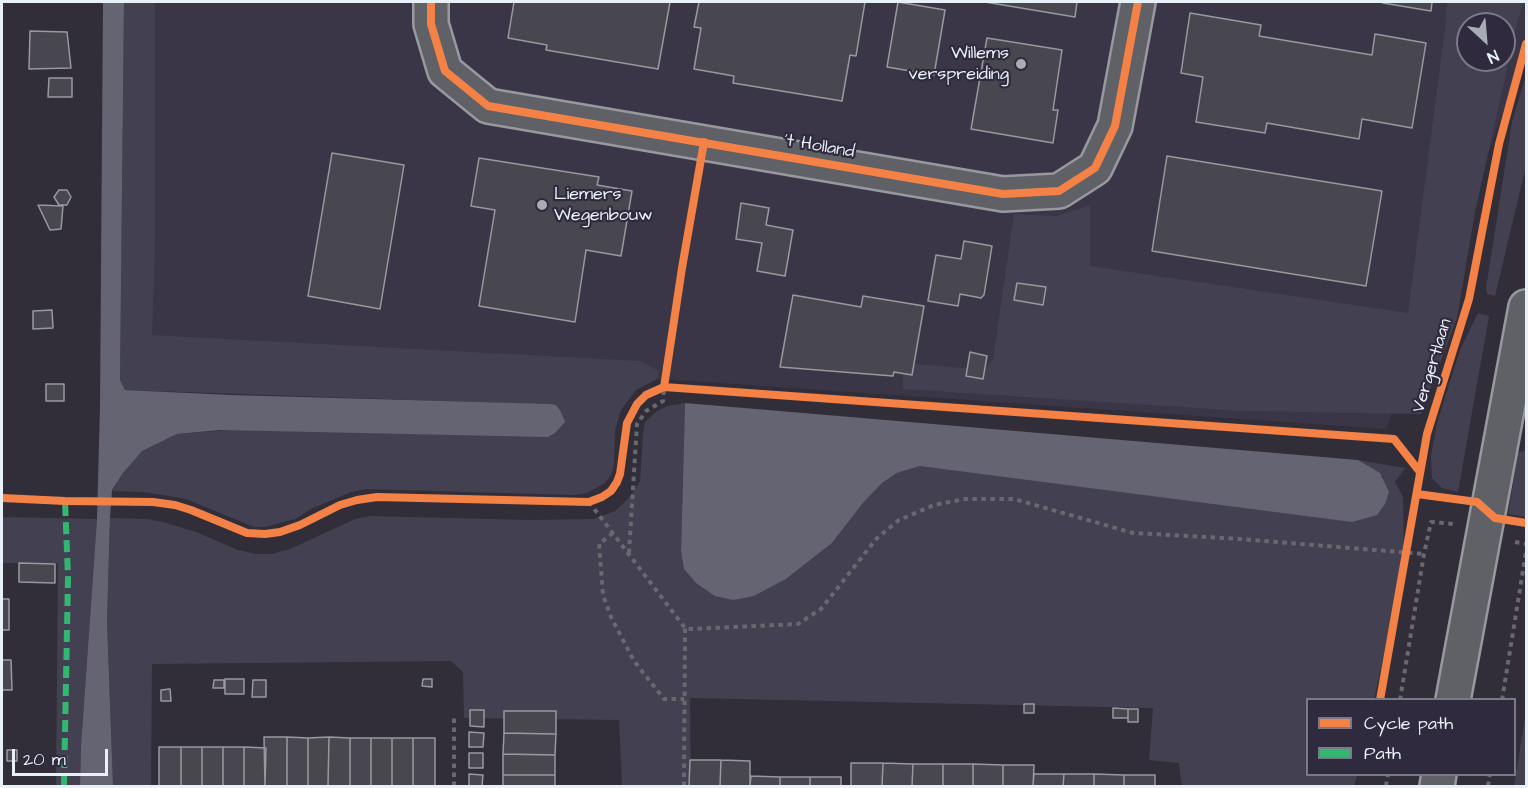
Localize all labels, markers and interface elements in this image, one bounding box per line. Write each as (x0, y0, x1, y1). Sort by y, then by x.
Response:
north arrow (1456, 12, 1516, 72)
place label: Willems verspreiding (908, 43, 1009, 86)
text: N (1484, 44, 1502, 68)
marker: Willems verspreiding (1014, 57, 1028, 71)
street label: 't Holland (782, 130, 856, 164)
place label: Liemers Wegenbouw (554, 184, 653, 226)
marker: Liemers Wegenbouw (535, 198, 549, 212)
street label: Vergertlaan (1408, 316, 1458, 416)
legend (1306, 698, 1516, 776)
text: Cycle path (1364, 711, 1453, 736)
scale bar (15, 737, 111, 775)
text: Path (1364, 741, 1401, 766)
text: 20 m (23, 747, 66, 772)

